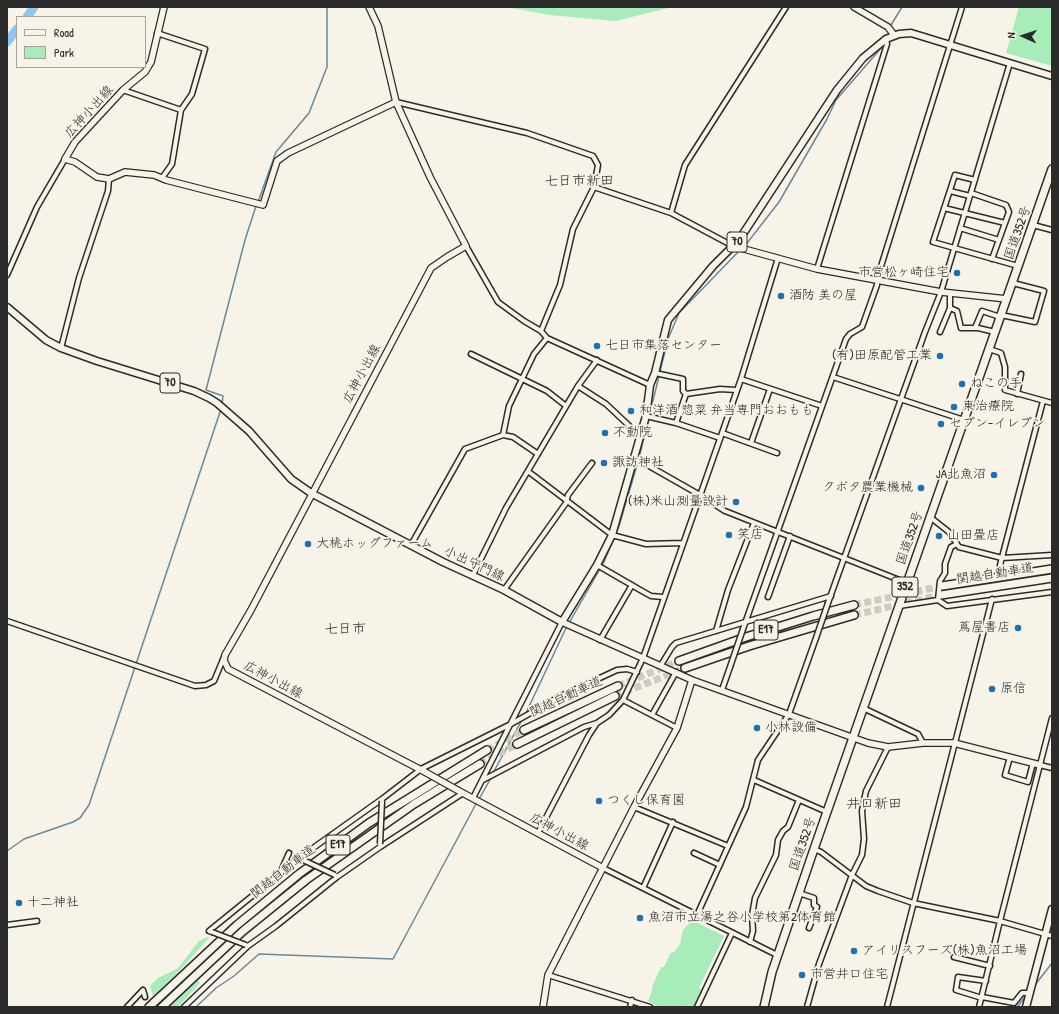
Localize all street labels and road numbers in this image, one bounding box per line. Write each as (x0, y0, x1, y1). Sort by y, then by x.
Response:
street label: 広神小出線 (61, 83, 117, 141)
street label: 国道352号 (1001, 204, 1035, 262)
road number: 70 (727, 232, 747, 252)
street label: 広神小出線 (340, 342, 384, 406)
road number: 70 (160, 373, 180, 393)
street label: 国道352号 (893, 509, 927, 567)
street label: 小出守門線 (441, 543, 507, 585)
street label: 関越自動車道 (955, 560, 1035, 588)
road number: 352 (892, 577, 918, 597)
road number: E17 (754, 620, 778, 640)
street label: 広神小出線 (241, 658, 305, 702)
street label: 関越自動車道 (527, 673, 605, 721)
street label: 広神小出線 (527, 810, 591, 854)
street label: 国道352号 (786, 815, 820, 873)
road number: E17 (326, 835, 350, 855)
street label: 関越自動車道 (247, 842, 319, 902)

